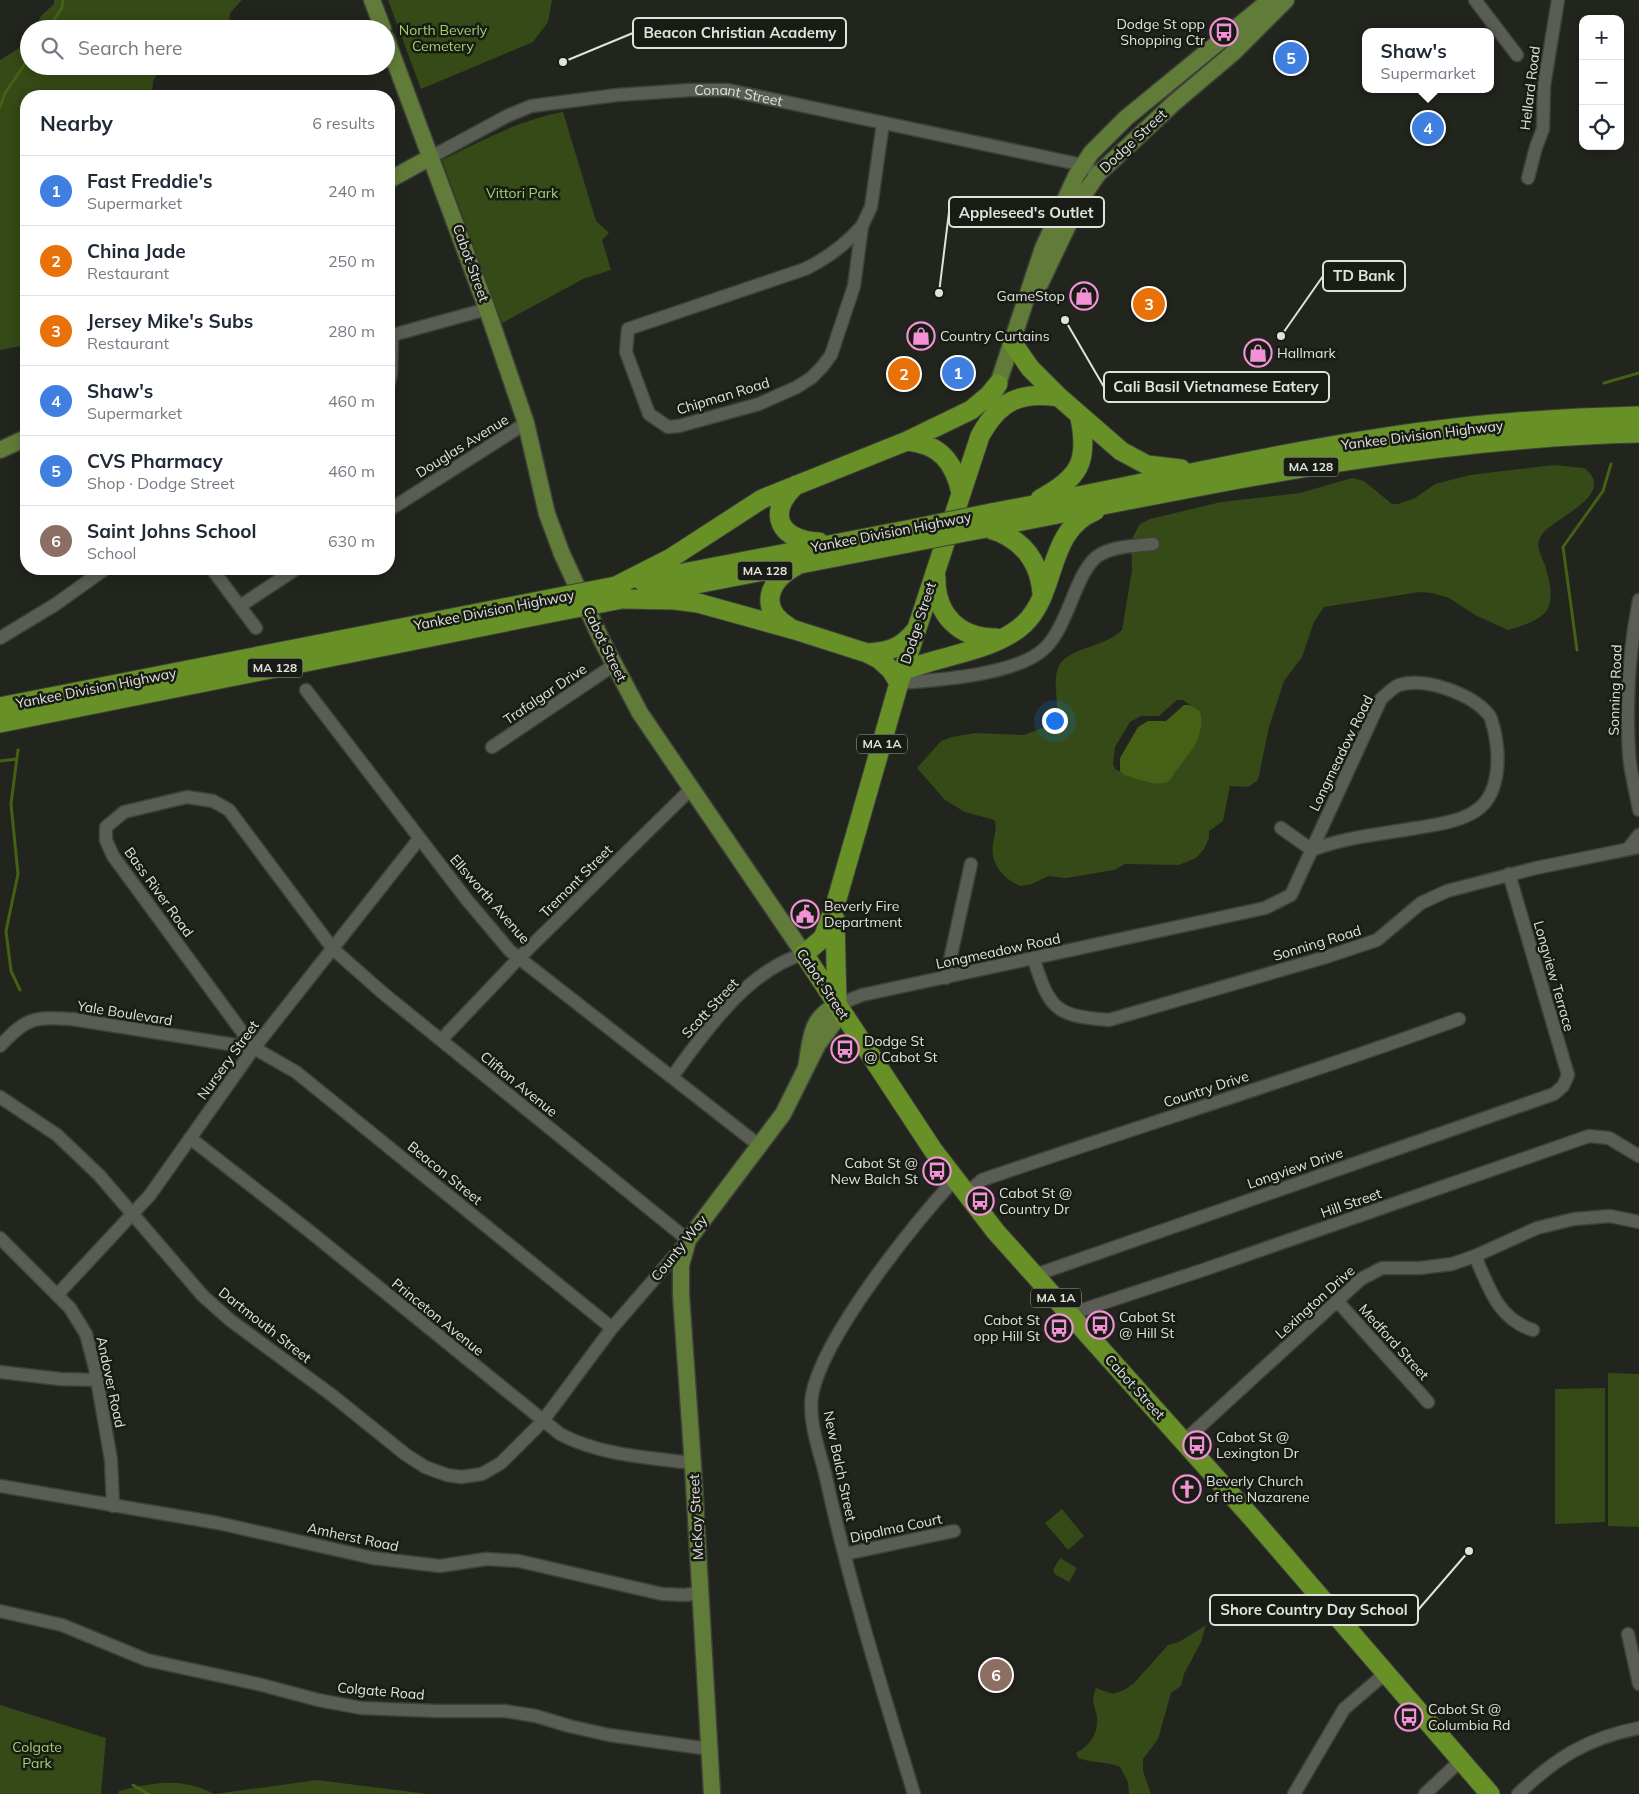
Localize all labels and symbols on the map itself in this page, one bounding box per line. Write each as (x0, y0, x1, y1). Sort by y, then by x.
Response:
place label: Dodge St opp Shopping Ctr (1116, 15, 1206, 49)
bus stop icon: Dodge St opp Shopping Ctr (1209, 17, 1239, 47)
callout: Beacon Christian Academy (633, 18, 846, 48)
park label: North Beverly Cemetery (399, 21, 488, 55)
text: Beacon Christian Academy (643, 23, 837, 42)
pin: 5 (1275, 39, 1307, 77)
street label: Hellard Road (1516, 45, 1544, 131)
street label: Conant Street (694, 81, 784, 110)
street label: Dodge Street (1096, 105, 1170, 177)
pin: 4 (1412, 109, 1444, 147)
park label: Vittori Park (486, 184, 559, 202)
callout: Appleseed's Outlet (949, 197, 1104, 227)
text: Appleseed's Outlet (959, 203, 1094, 222)
street label: Cabot Street (449, 222, 493, 304)
callout: TD Bank (1323, 261, 1405, 291)
text: TD Bank (1333, 266, 1396, 285)
shop icon: GameStop (1069, 281, 1099, 311)
pin: 3 (1133, 285, 1165, 323)
place label: GameStop (997, 287, 1065, 305)
shop icon: Country Curtains (906, 321, 936, 351)
place label: Country Curtains (940, 327, 1050, 345)
shop icon: Hallmark (1243, 338, 1273, 368)
place label: Hallmark (1277, 344, 1337, 362)
pin: 1 (942, 354, 974, 392)
pin: 2 (888, 355, 920, 393)
callout: Cali Basil Vietnamese Eatery (1104, 372, 1329, 402)
street label: Chipman Road (674, 373, 772, 419)
text: Cali Basil Vietnamese Eatery (1113, 377, 1320, 396)
street label: Douglas Avenue (412, 410, 512, 482)
street label: Yankee Division Highway (1339, 416, 1505, 454)
road number: MA 128 (1284, 458, 1338, 477)
street label: Yankee Division Highway (808, 508, 973, 557)
road number: MA 128 (738, 562, 792, 580)
street label: Dodge Street (896, 580, 940, 666)
street label: Yankee Division Highway (411, 586, 576, 635)
street label: Cabot Street (579, 603, 631, 685)
street label: Sonning Road (1604, 644, 1626, 736)
road number: MA 128 (248, 658, 302, 678)
street label: Trafalgar Drive (500, 660, 590, 728)
street label: Yankee Division Highway (13, 664, 178, 713)
street label: Longmeadow Road (1305, 692, 1377, 814)
your location (1042, 708, 1068, 734)
road number: MA 1A (857, 734, 907, 754)
street label: Tremont Street (536, 841, 616, 921)
street label: Bass River Road (120, 844, 198, 940)
street label: Ellsworth Avenue (446, 851, 534, 947)
place label: Beverly Fire Department (824, 897, 902, 931)
public building icon: Beverly Fire Department (790, 899, 820, 929)
street label: Longview Terrace (1530, 919, 1578, 1033)
street label: Sonning Road (1271, 921, 1363, 965)
street label: Longmeadow Road (934, 929, 1062, 973)
street label: Cabot Street (793, 945, 853, 1023)
street label: Scott Street (678, 974, 742, 1042)
street label: Yale Boulevard (75, 996, 174, 1029)
street label: Nursery Street (193, 1017, 263, 1103)
place label: Dodge St @ Cabot St (864, 1032, 938, 1066)
bus stop icon: Dodge St @ Cabot St (830, 1034, 860, 1064)
street label: Clifton Avenue (477, 1047, 561, 1121)
street label: Country Drive (1161, 1067, 1251, 1111)
street label: Beacon Street (404, 1137, 486, 1209)
street label: Longview Drive (1245, 1143, 1345, 1193)
place label: Cabot St @ New Balch St (831, 1154, 918, 1188)
bus stop icon: Cabot St @ New Balch St (922, 1156, 952, 1186)
place label: Cabot St @ Country Dr (999, 1184, 1072, 1218)
street label: Hill Street (1318, 1184, 1384, 1222)
bus stop icon: Cabot St @ Country Dr (965, 1186, 995, 1216)
street label: County Way (647, 1211, 712, 1285)
street label: Lexington Drive (1271, 1261, 1359, 1343)
street label: Princeton Avenue (388, 1274, 488, 1360)
street label: Dartmouth Street (215, 1283, 315, 1367)
road number: MA 1A (1031, 1289, 1081, 1308)
street label: Medford Street (1355, 1300, 1433, 1384)
place label: Cabot St @ Hill St (1119, 1308, 1175, 1342)
bus stop icon: Cabot St @ Hill St (1085, 1310, 1115, 1340)
place label: Cabot St opp Hill St (974, 1311, 1040, 1345)
bus stop icon: Cabot St opp Hill St (1044, 1313, 1074, 1343)
street label: Andover Road (93, 1335, 129, 1429)
street label: Cabot Street (1101, 1351, 1169, 1423)
street label: New Balch Street (819, 1409, 861, 1523)
place label: Cabot St @ Lexington Dr (1216, 1428, 1300, 1462)
bus stop icon: Cabot St @ Lexington Dr (1182, 1430, 1212, 1460)
place label: Beverly Church of the Nazarene (1206, 1472, 1310, 1506)
street label: McKay Street (685, 1474, 707, 1560)
church icon: Beverly Church of the Nazarene (1172, 1474, 1202, 1504)
street label: Dipalma Court (848, 1509, 944, 1547)
street label: Amherst Road (306, 1519, 400, 1555)
callout: Shore Country Day School (1210, 1595, 1418, 1625)
text: Shore Country Day School (1220, 1600, 1408, 1619)
pin: 6 (980, 1656, 1012, 1694)
street label: Colgate Road (337, 1678, 425, 1704)
place label: Cabot St @ Columbia Rd (1428, 1700, 1511, 1734)
bus stop icon: Cabot St @ Columbia Rd (1394, 1702, 1424, 1732)
park label: Colgate Park (12, 1738, 62, 1772)

